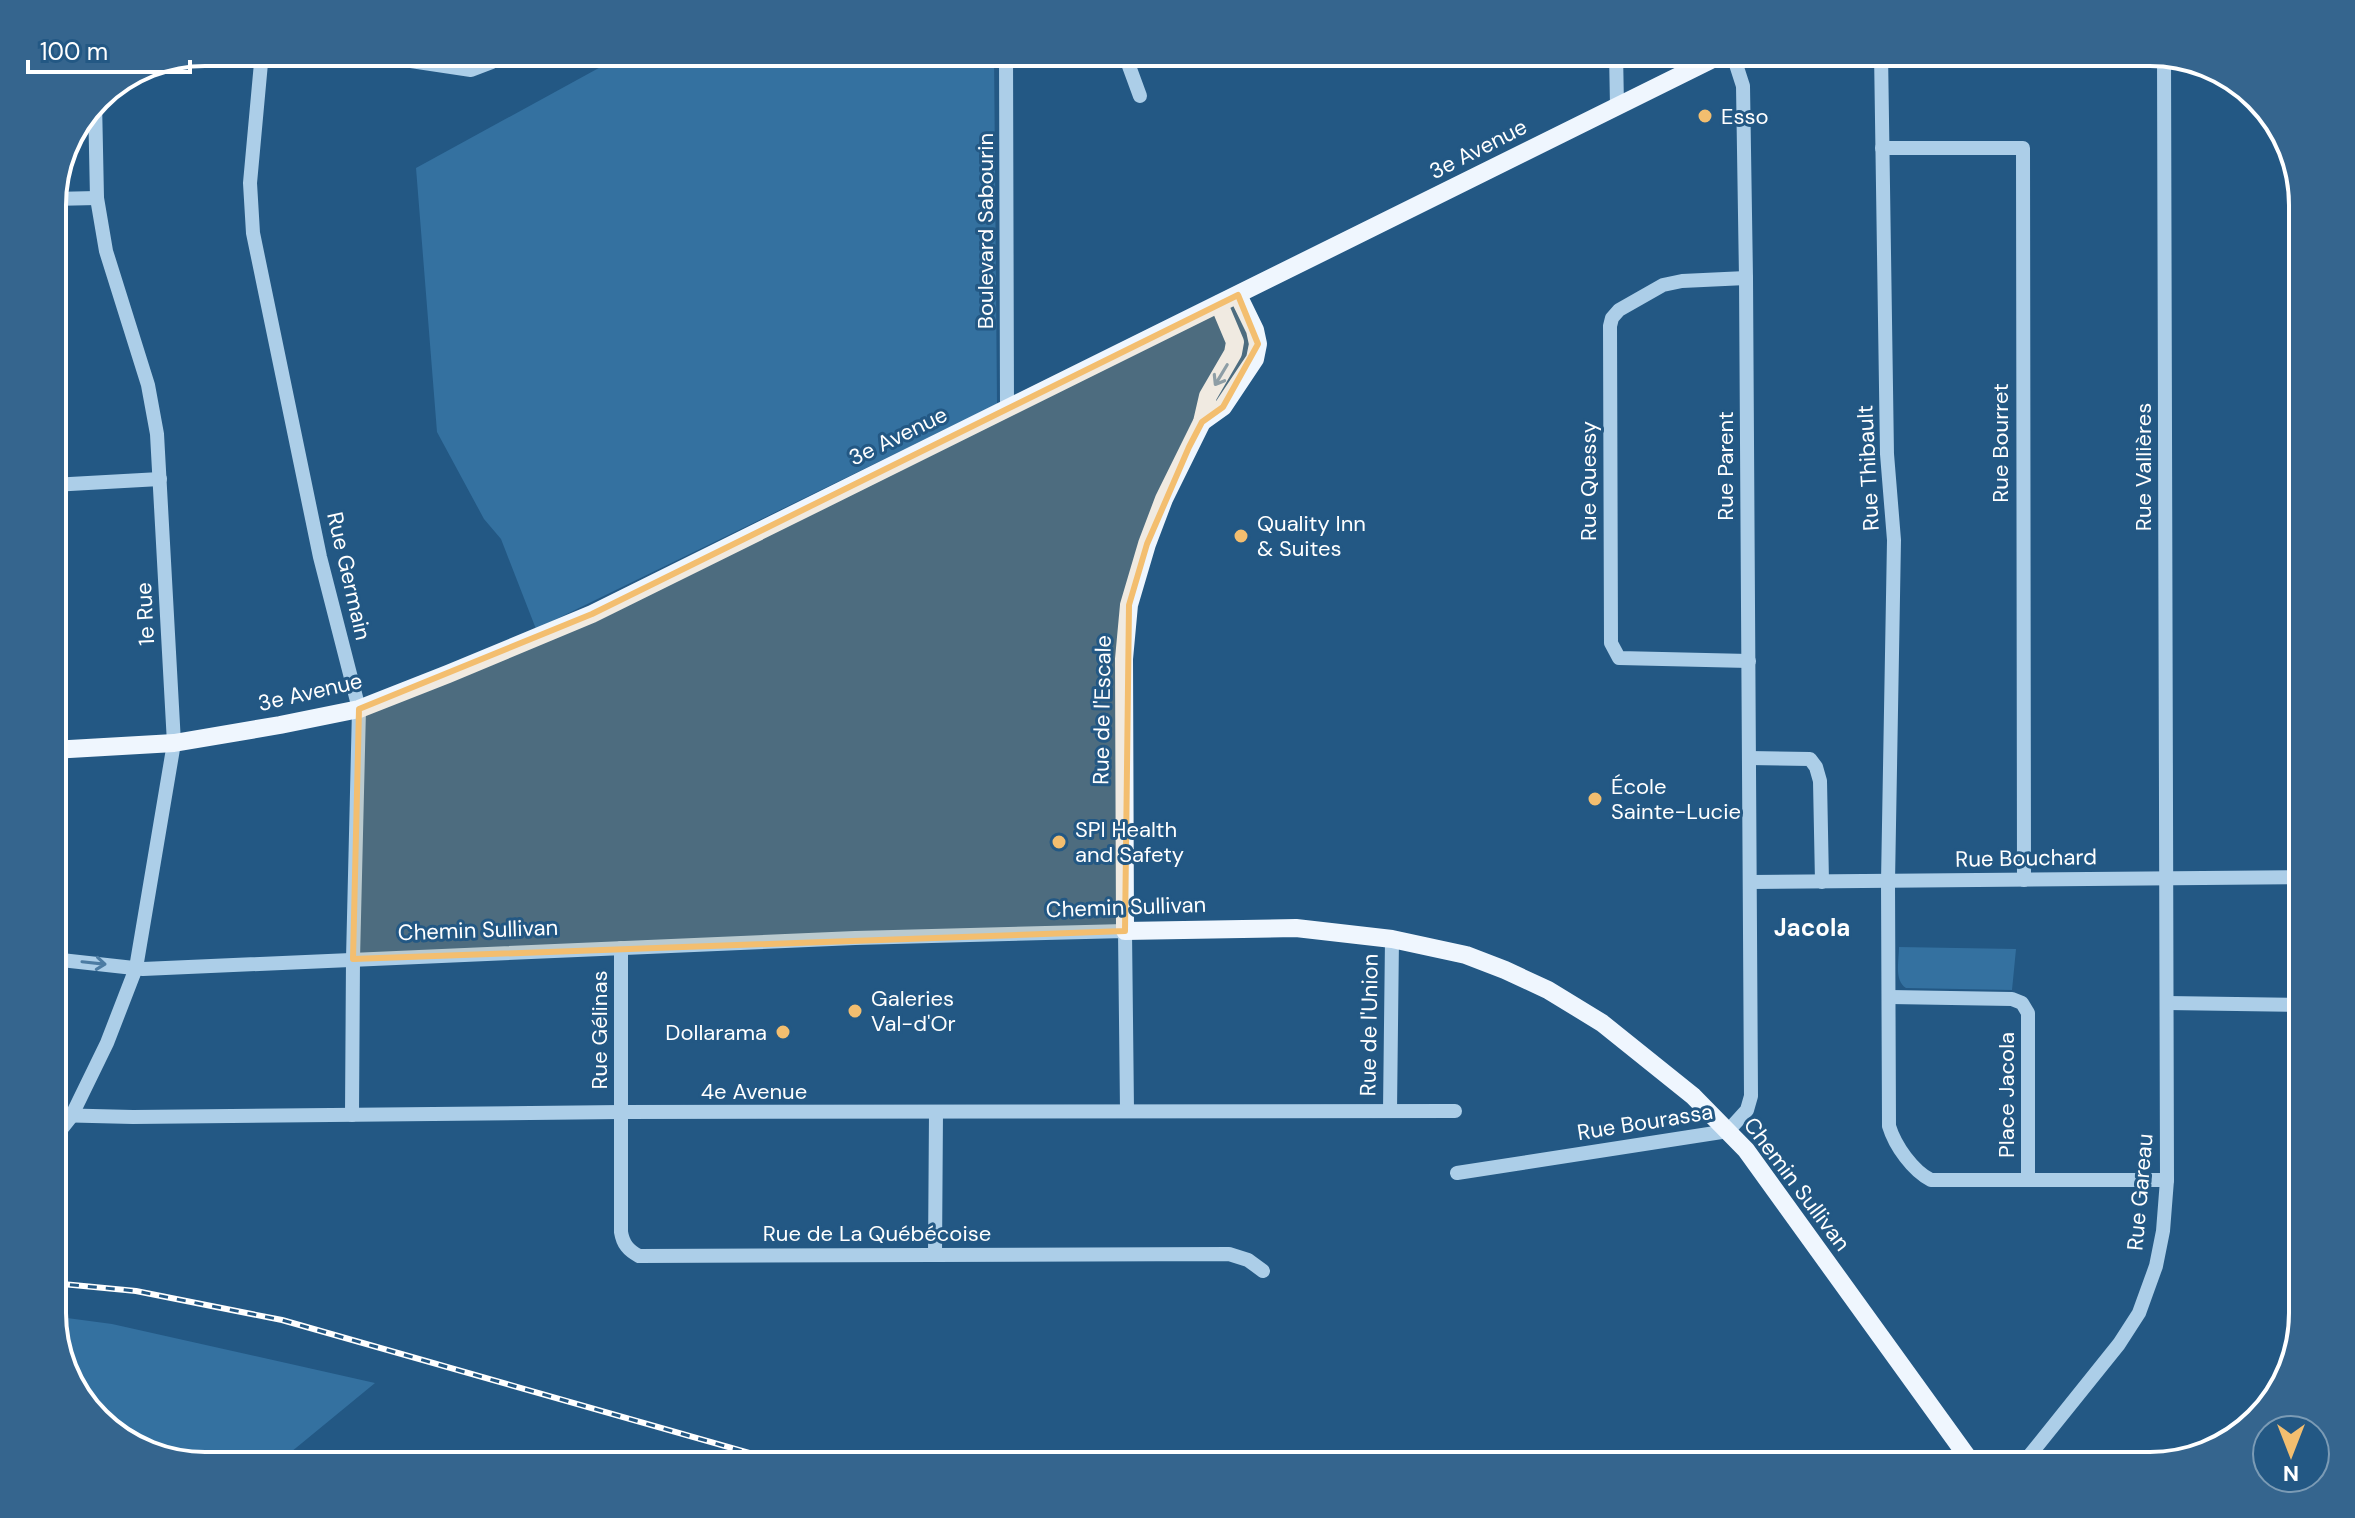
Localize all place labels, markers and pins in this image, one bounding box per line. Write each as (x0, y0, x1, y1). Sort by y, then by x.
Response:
place label: Esso (1721, 102, 1769, 131)
marker: Esso (1696, 107, 1714, 125)
place label: Quality Inn & Suites (1257, 509, 1366, 563)
marker: Quality Inn & Suites (1232, 527, 1250, 545)
place label: École Sainte-Lucie (1611, 772, 1741, 826)
marker: École Sainte-Lucie (1586, 790, 1604, 808)
place label: SPI Health and Safety (1075, 815, 1184, 869)
marker: SPI Health and Safety (1050, 833, 1068, 851)
place label: Galeries Val-d'Or (871, 984, 956, 1038)
marker: Galeries Val-d'Or (846, 1002, 864, 1020)
place label: Dollarama (665, 1018, 767, 1047)
marker: Dollarama (774, 1023, 792, 1041)

